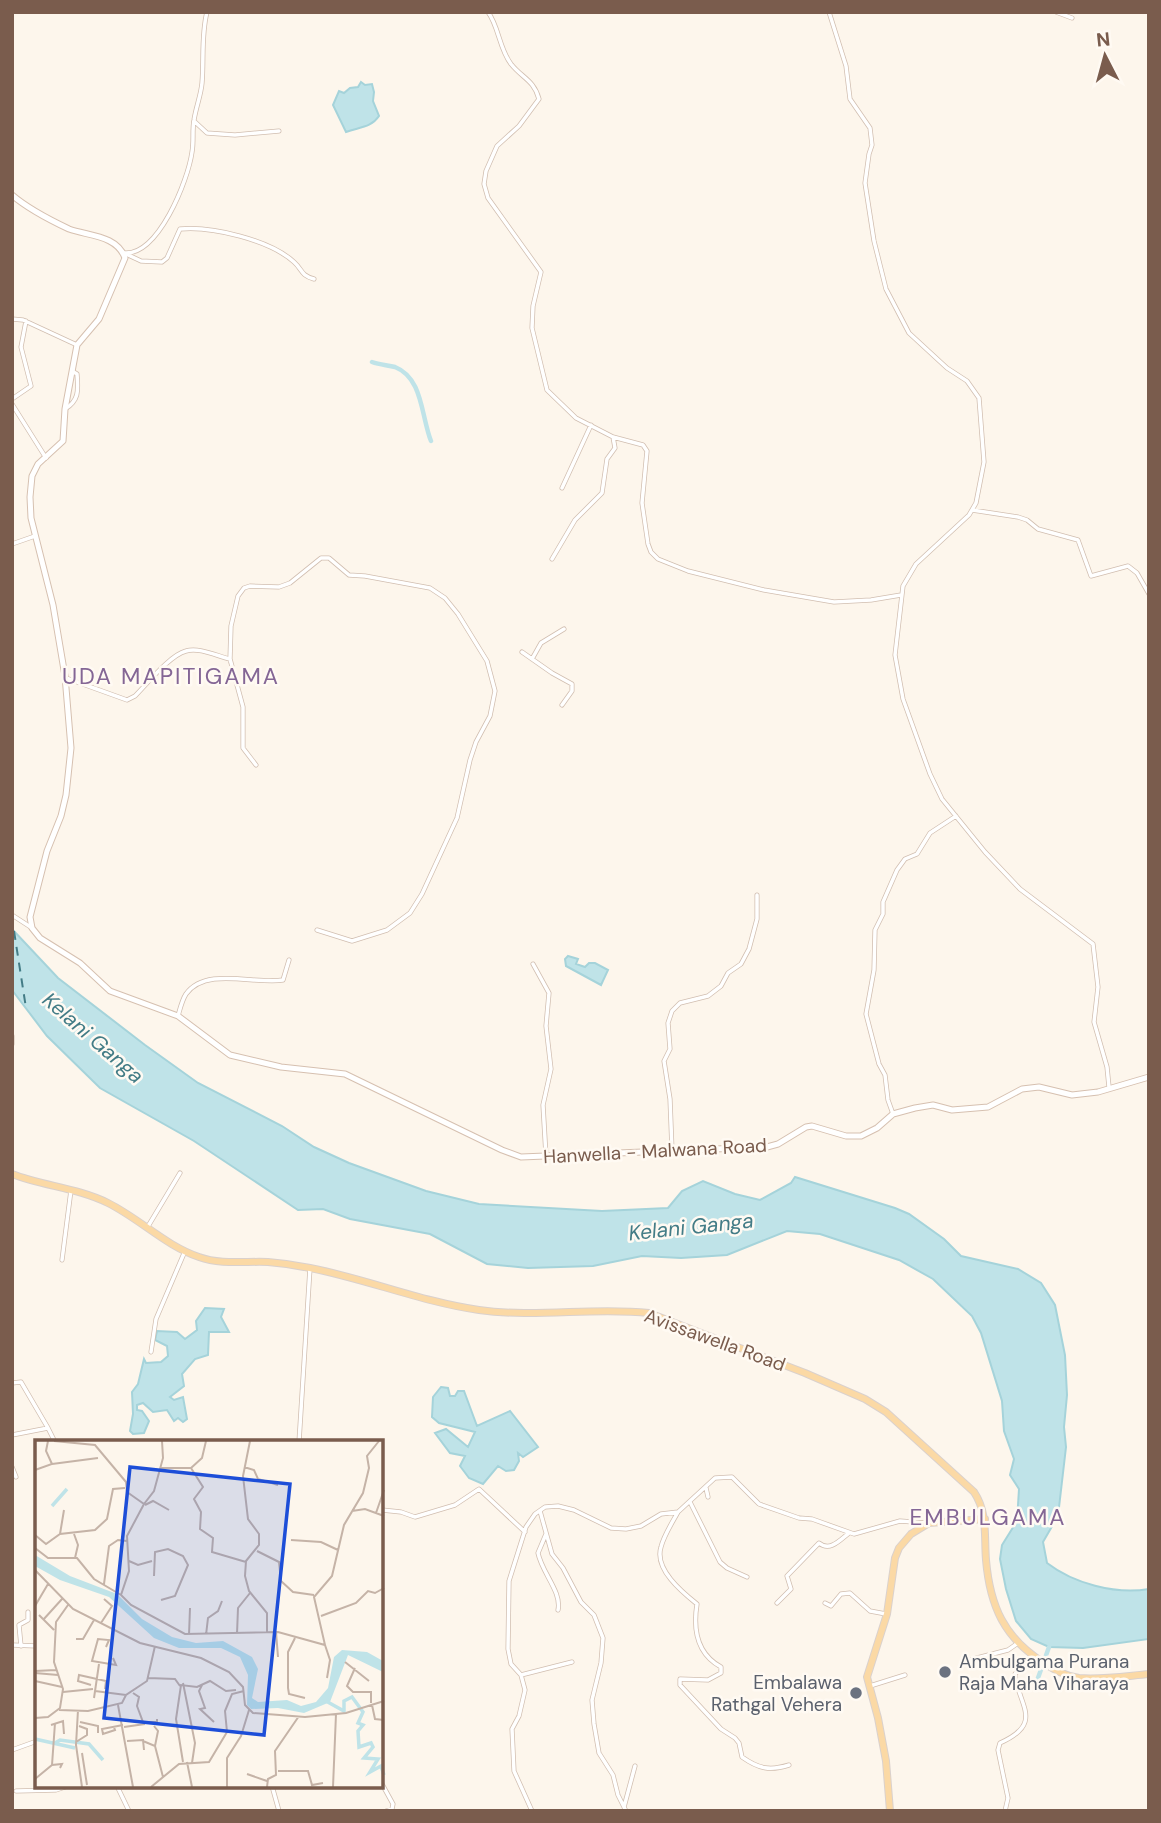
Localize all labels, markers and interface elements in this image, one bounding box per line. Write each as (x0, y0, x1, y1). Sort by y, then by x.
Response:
north arrow (1070, 21, 1140, 91)
text: N (1095, 26, 1111, 53)
district label: UDA MAPITIGAMA (62, 661, 280, 691)
water label: Kelani Ganga (36, 986, 150, 1090)
street label: Hanwella - Malwana Road (543, 1133, 767, 1169)
water label: Kelani Ganga (627, 1207, 755, 1247)
street label: Avissawella Road (641, 1303, 789, 1377)
inset map (35, 1440, 383, 1788)
district label: EMBULGAMA (909, 1502, 1067, 1532)
place label: Ambulgama Purana Raja Maha Viharaya (959, 1649, 1129, 1696)
marker: Ambulgama Purana Raja Maha Viharaya (937, 1664, 953, 1680)
place label: Embalawa Rathgal Vehera (711, 1670, 842, 1717)
marker: Embalawa Rathgal Vehera (848, 1685, 864, 1701)

